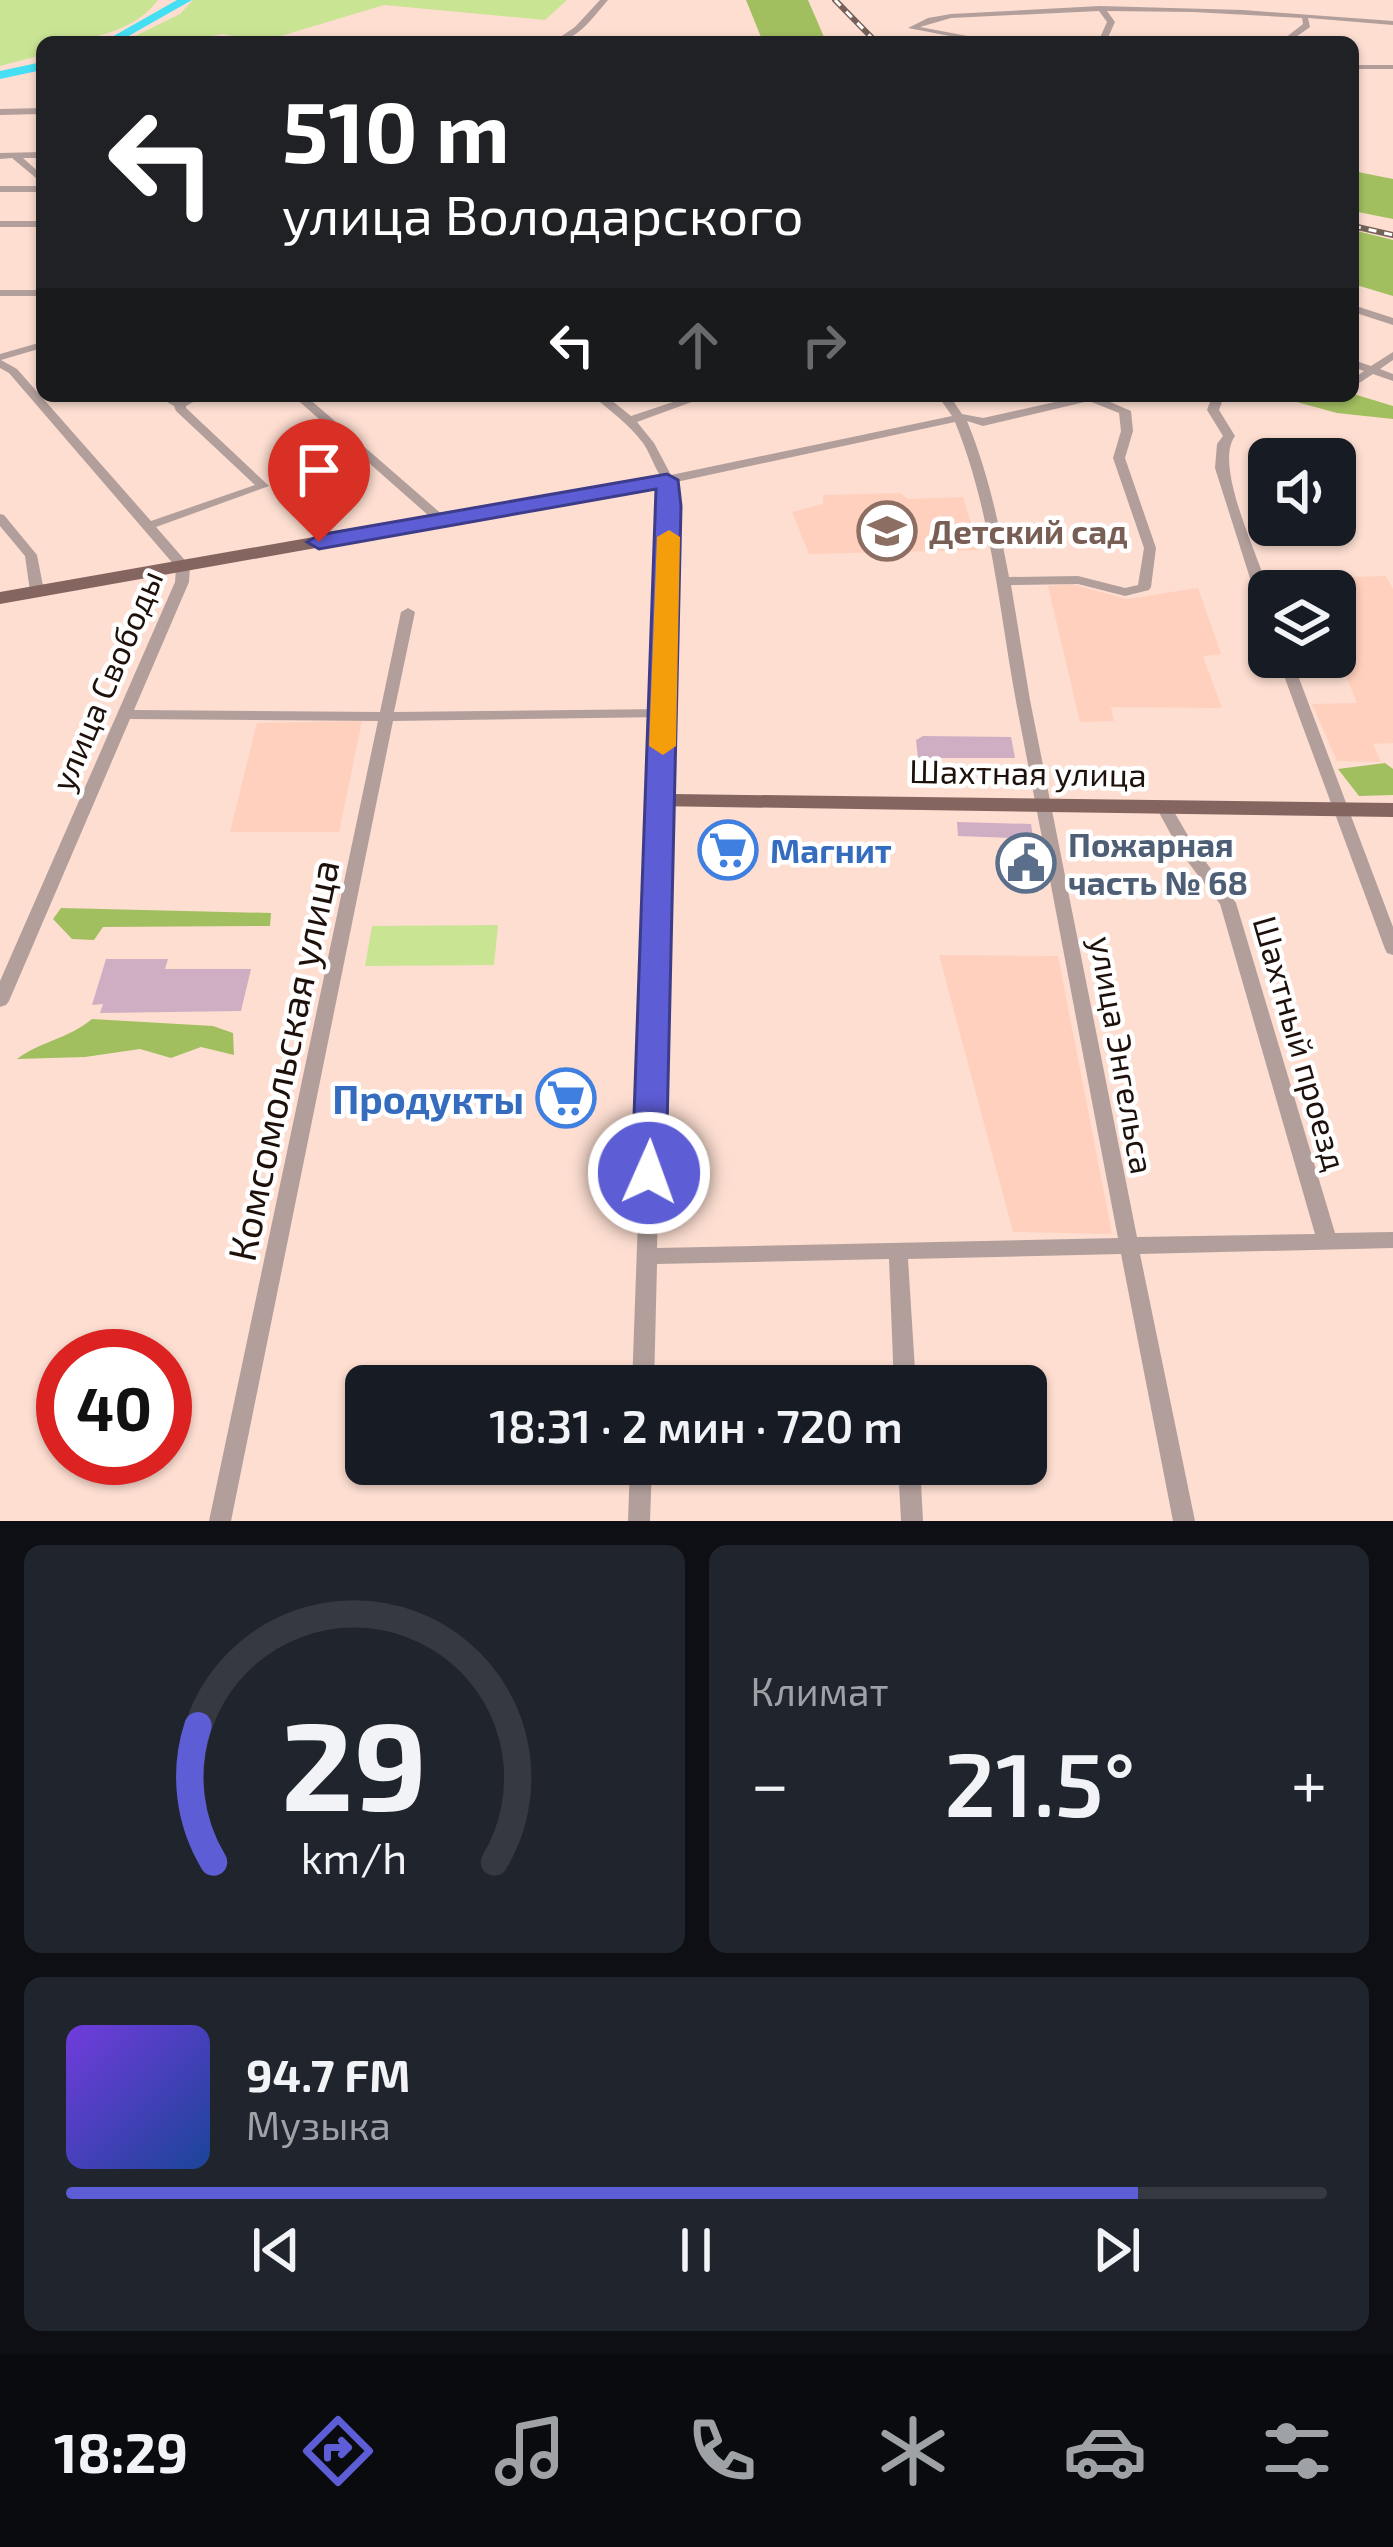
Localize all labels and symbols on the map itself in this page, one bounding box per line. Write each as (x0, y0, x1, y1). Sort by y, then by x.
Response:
pin (268, 419, 370, 542)
school or university icon: Детский сад (856, 500, 918, 562)
place label: Детский сад (929, 511, 1128, 551)
street label: улица Свободы (41, 564, 171, 797)
street label: Шахтная улица (909, 750, 1147, 795)
supermarket icon: Магнит (697, 819, 759, 881)
place label: Пожарная часть № 68 (1068, 824, 1248, 902)
place label: Магнит (770, 830, 892, 870)
public building icon: Пожарная часть № 68 (995, 832, 1057, 894)
street label: Комсомольская улица (216, 855, 348, 1265)
street label: Шахтный проезд (1246, 911, 1356, 1175)
street label: улица Энгельса (1081, 933, 1164, 1177)
supermarket icon: Продукты (535, 1067, 597, 1129)
place label: Продукты (332, 1075, 524, 1122)
position arrow (586, 1110, 712, 1236)
speed limit sign: 40 (36, 1329, 192, 1485)

